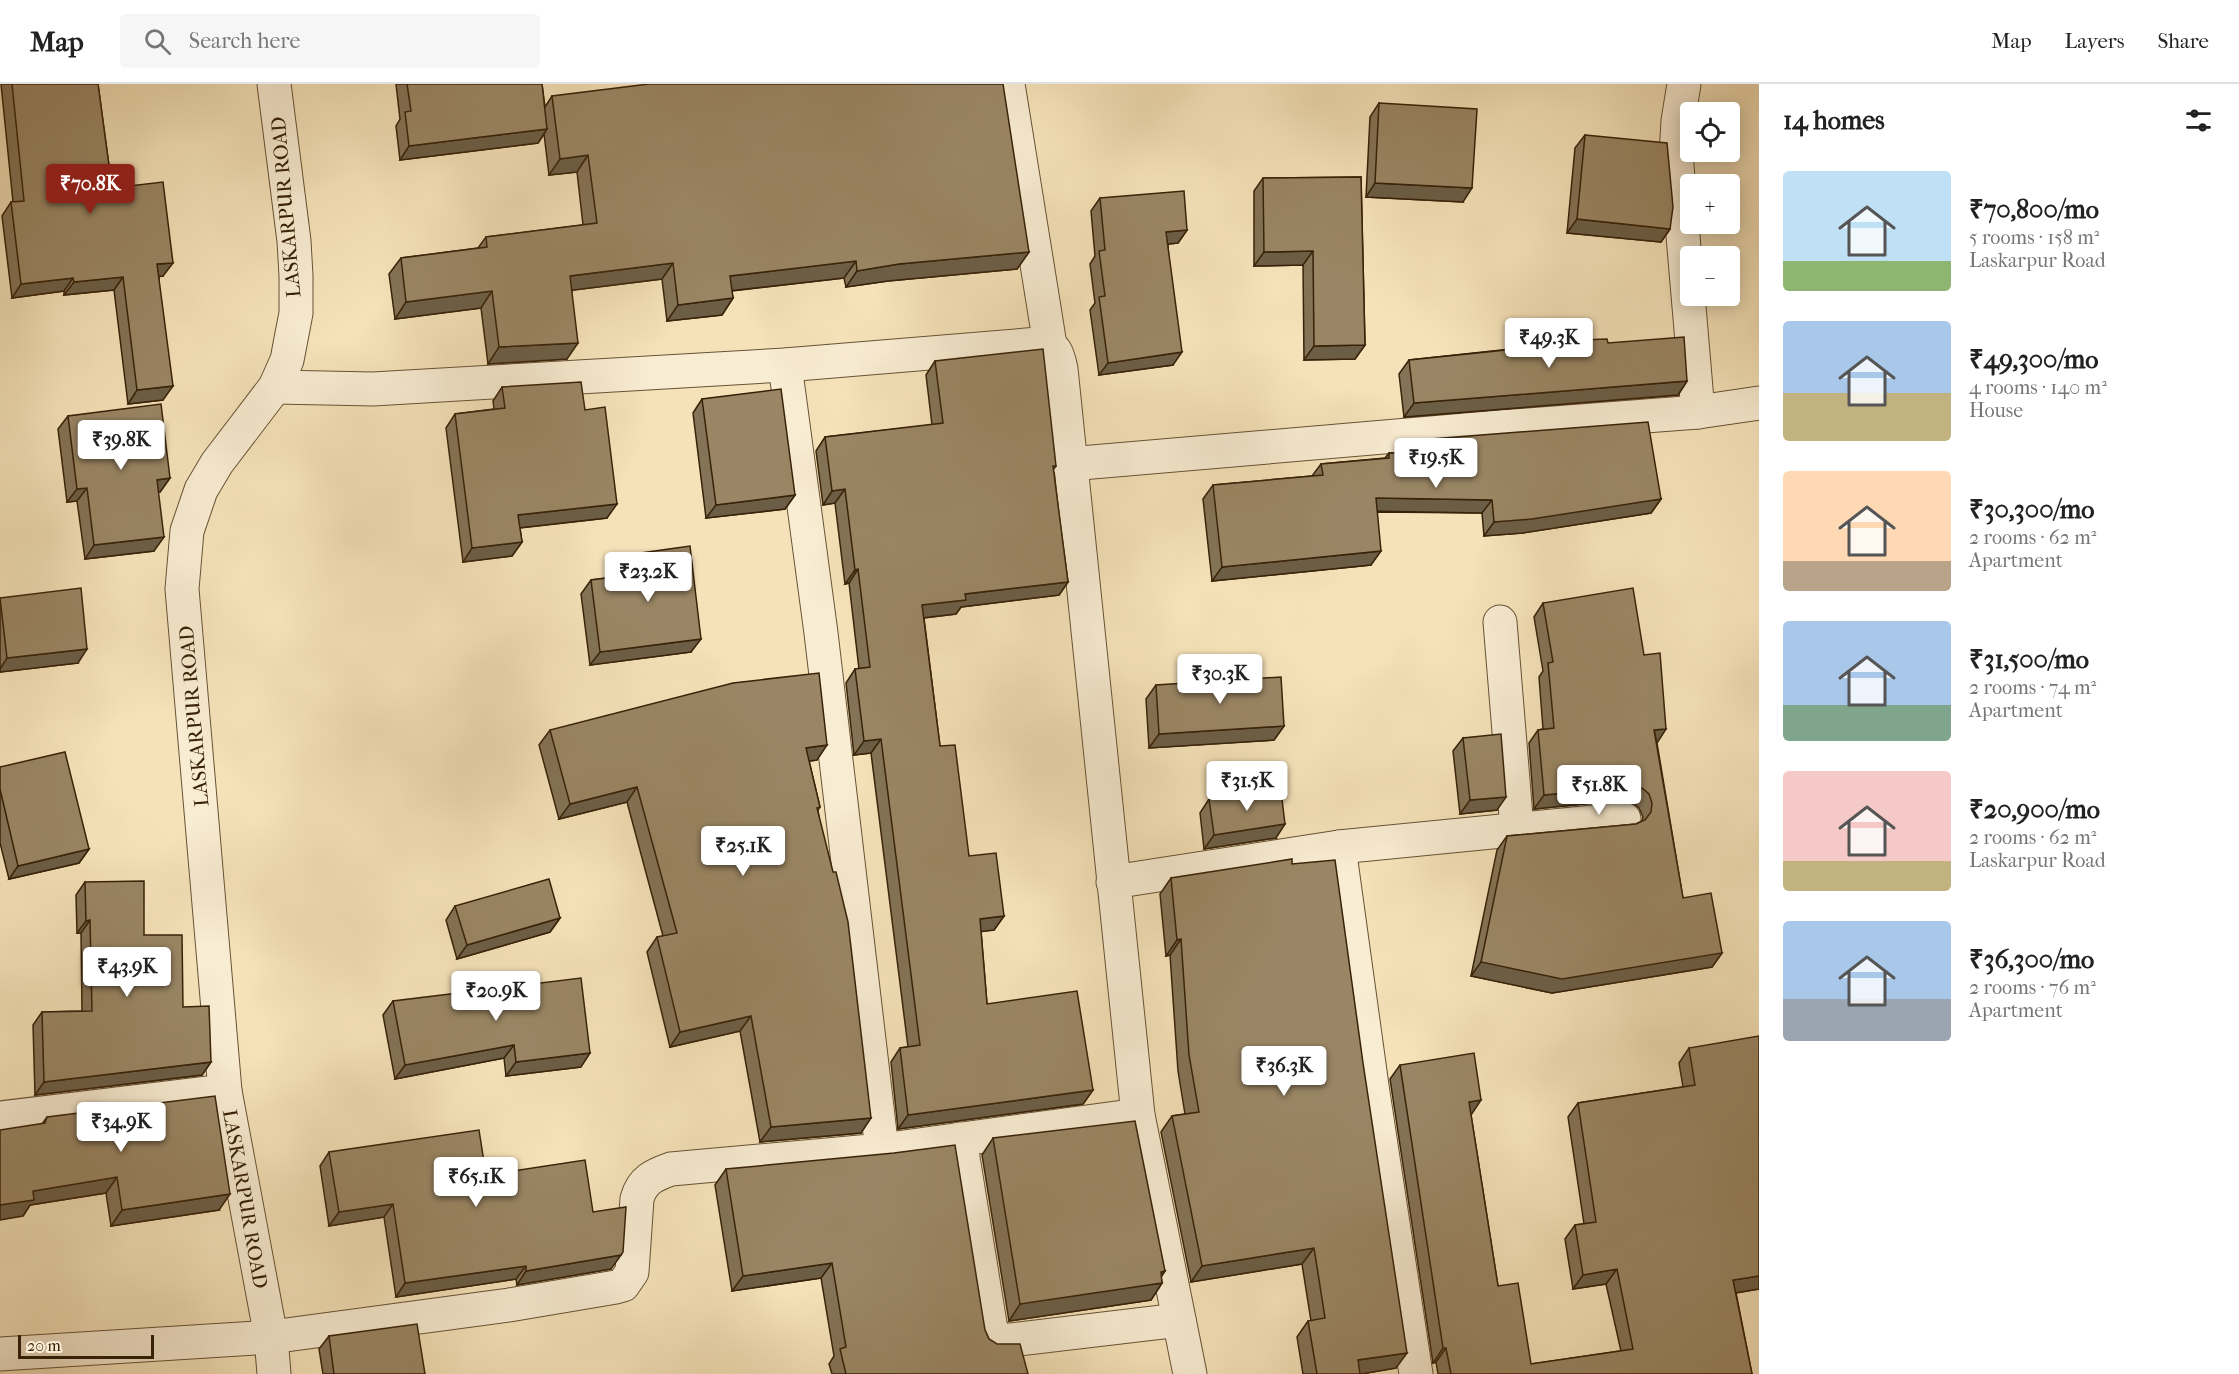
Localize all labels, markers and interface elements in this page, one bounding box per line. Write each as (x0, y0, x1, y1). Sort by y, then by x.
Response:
search box (120, 14, 540, 68)
text: Map (30, 25, 84, 58)
icon: search (141, 25, 174, 58)
text: Search here (189, 28, 300, 54)
text: Map (1991, 29, 2032, 53)
text: Layers (2065, 29, 2124, 53)
text: Share (2157, 29, 2209, 53)
map controls (1680, 102, 1740, 306)
button: locate (1680, 102, 1740, 162)
icon: filters (2182, 104, 2215, 137)
text: 14 homes (1783, 105, 1885, 136)
street label: LASKARPUR ROAD (267, 115, 305, 299)
pin: ₹70.8K (41, 164, 139, 215)
text: ₹70.8K (60, 172, 120, 195)
button: + (1680, 174, 1740, 234)
text: ₹70,800/mo (1969, 194, 2099, 225)
icon: home (1831, 195, 1903, 267)
text: 5 rooms · 158 m² (1969, 226, 2099, 249)
button: − (1680, 246, 1740, 306)
text: Laskarpur Road (1969, 249, 2106, 272)
pin: ₹49.3K (1500, 318, 1598, 369)
text: ₹49.3K (1519, 326, 1579, 349)
text: ₹49,300/mo (1969, 344, 2099, 375)
icon: home (1831, 345, 1903, 417)
text: 4 rooms · 140 m² (1969, 376, 2107, 399)
text: House (1969, 399, 2023, 422)
pin: ₹39.8K (72, 420, 170, 471)
text: ₹39.8K (92, 428, 150, 451)
pin: ₹19.5K (1387, 438, 1485, 489)
text: ₹19.5K (1408, 446, 1464, 469)
text: ₹30,300/mo (1969, 494, 2095, 525)
icon: home (1831, 495, 1903, 567)
text: 2 rooms · 62 m² (1969, 526, 2096, 549)
text: Apartment (1969, 549, 2063, 572)
pin: ₹23.2K (599, 552, 697, 603)
text: ₹23.2K (619, 560, 677, 583)
street label: LASKARPUR ROAD (175, 624, 213, 808)
text: ₹31,500/mo (1969, 644, 2089, 675)
icon: home (1831, 645, 1903, 717)
pin: ₹30.3K (1171, 654, 1269, 705)
text: ₹30.3K (1191, 662, 1249, 685)
text: 2 rooms · 74 m² (1969, 676, 2096, 699)
text: Apartment (1969, 699, 2063, 722)
pin: ₹31.5K (1198, 761, 1296, 812)
pin: ₹51.8K (1550, 765, 1648, 816)
text: ₹31.5K (1220, 769, 1274, 792)
text: ₹51.8K (1571, 773, 1627, 796)
text: ₹20,900/mo (1969, 794, 2100, 825)
icon: home (1831, 795, 1903, 867)
pin: ₹25.1K (694, 826, 792, 877)
text: 2 rooms · 62 m² (1969, 826, 2096, 849)
text: ₹25.1K (715, 834, 771, 857)
text: Laskarpur Road (1969, 849, 2106, 872)
text: ₹36,300/mo (1969, 944, 2094, 975)
icon: home (1831, 945, 1903, 1017)
pin: ₹43.9K (78, 947, 176, 998)
text: ₹43.9K (97, 955, 157, 978)
pin: ₹20.9K (447, 971, 545, 1022)
text: 2 rooms · 76 m² (1969, 976, 2096, 999)
text: ₹20.9K (465, 979, 527, 1002)
text: Apartment (1969, 999, 2063, 1022)
pin: ₹36.3K (1235, 1046, 1333, 1097)
text: ₹36.3K (1255, 1054, 1313, 1077)
pin: ₹34.9K (72, 1102, 170, 1153)
street label: LASKARPUR ROAD (218, 1108, 272, 1290)
text: ₹34.9K (91, 1110, 151, 1133)
pin: ₹65.1K (427, 1157, 525, 1208)
text: ₹65.1K (448, 1165, 504, 1188)
scale bar (18, 1332, 154, 1360)
text: 20 m (27, 1336, 61, 1355)

